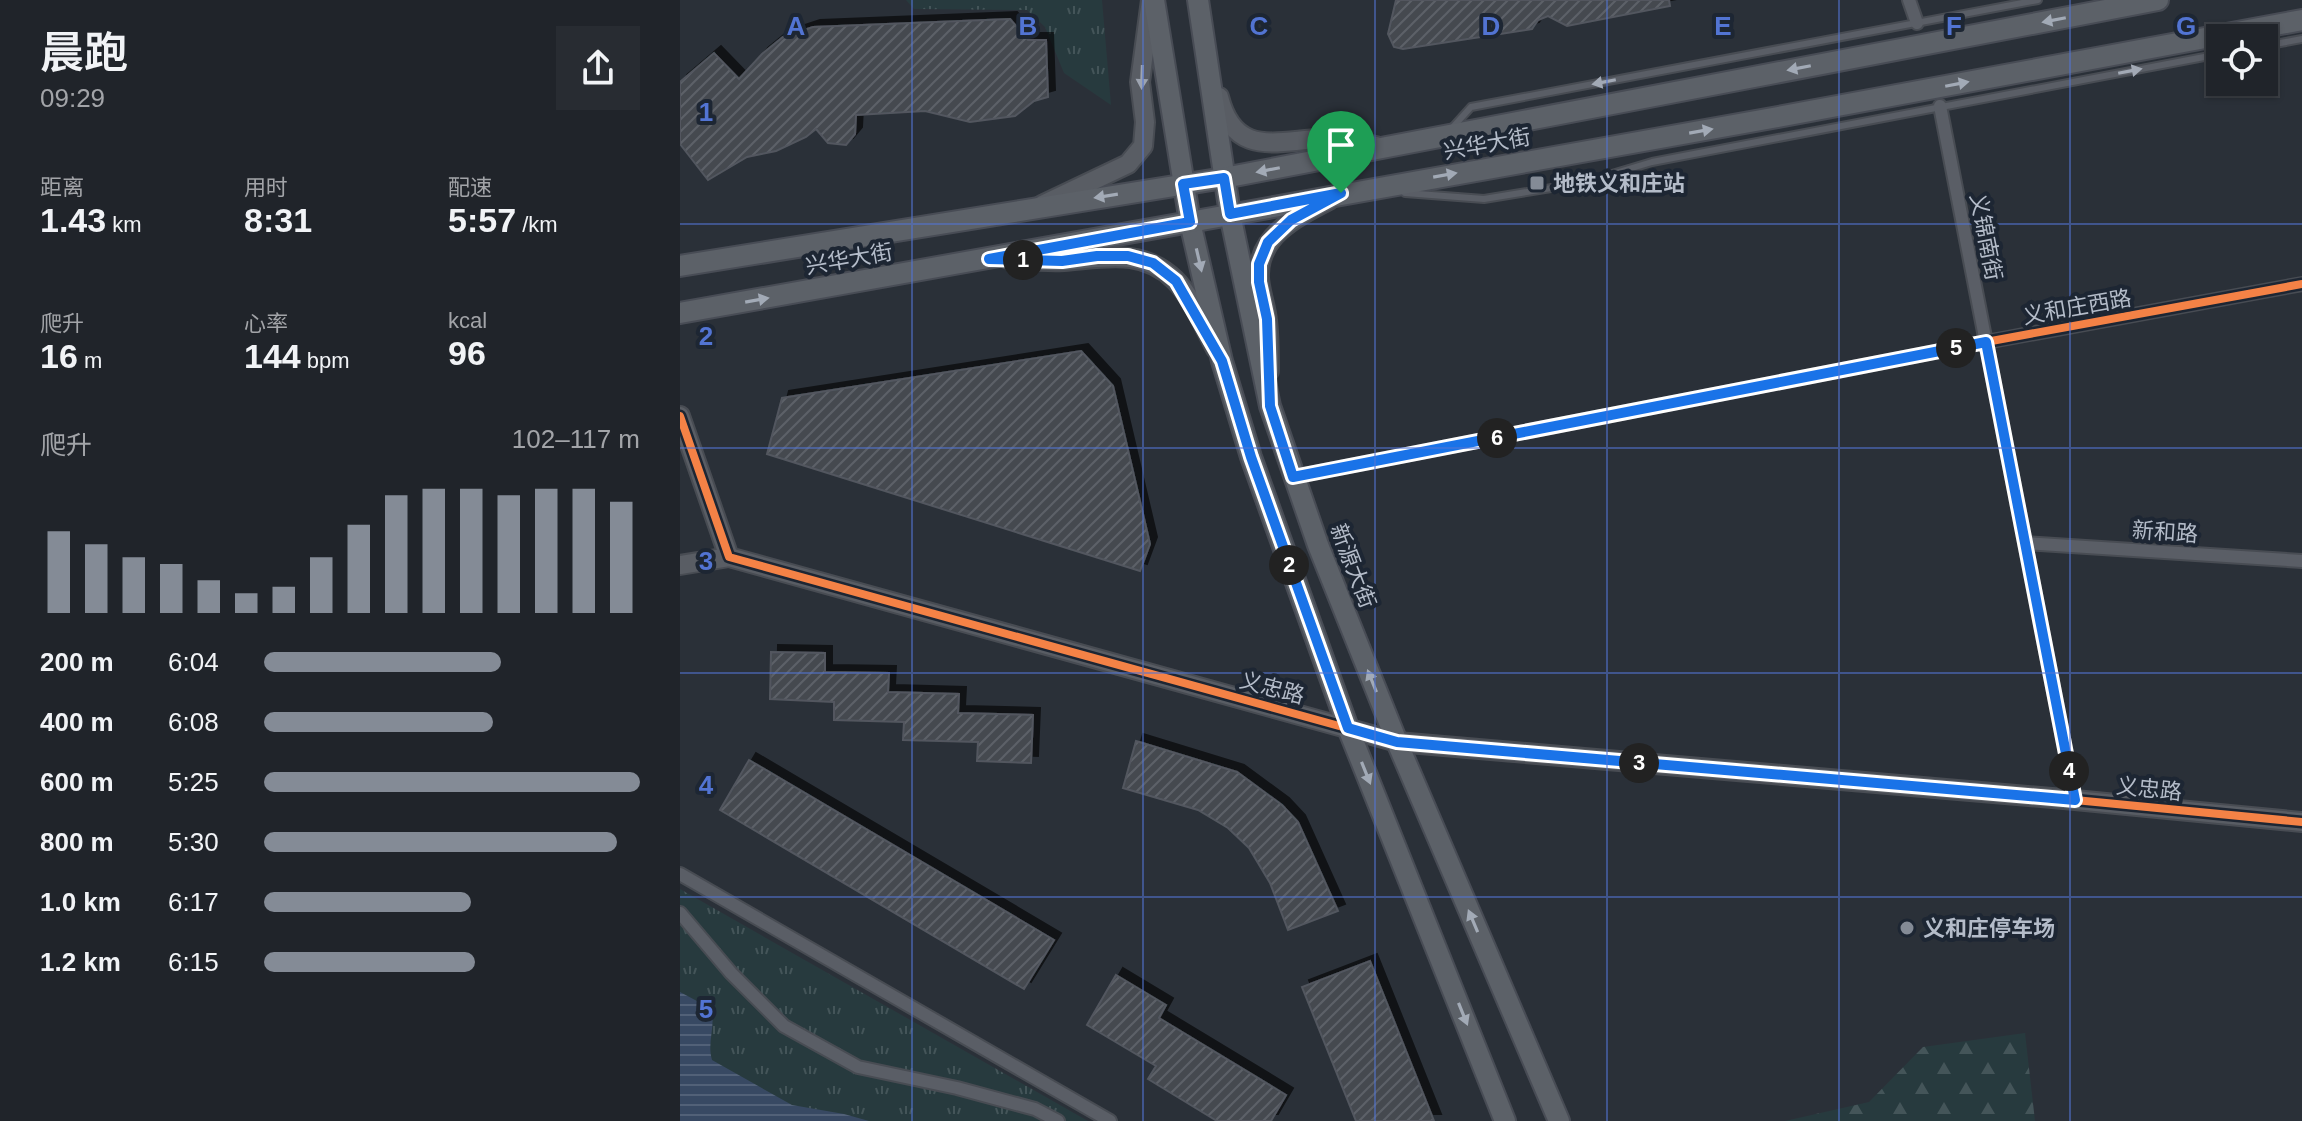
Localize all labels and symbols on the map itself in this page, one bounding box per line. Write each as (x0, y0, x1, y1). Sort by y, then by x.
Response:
text: A (787, 11, 806, 41)
text: B (1019, 11, 1037, 41)
text: C (1250, 11, 1269, 41)
text: D (1482, 11, 1500, 41)
text: E (1714, 11, 1732, 41)
text: F (1946, 11, 1962, 41)
text: G (2176, 11, 2196, 41)
one-way arrow (2041, 14, 2066, 26)
one-way arrow (1786, 62, 1811, 75)
one-way arrow (2118, 64, 2143, 77)
one-way arrow (1135, 65, 1148, 90)
one-way arrow (1591, 76, 1616, 88)
one-way arrow (1945, 77, 1970, 90)
text: 1 (699, 97, 713, 127)
pin (1307, 111, 1375, 193)
street label: 兴华大街 (1441, 124, 1533, 164)
one-way arrow (1689, 124, 1714, 136)
one-way arrow (1255, 164, 1280, 176)
one-way arrow (1433, 169, 1458, 181)
place label: 地铁义和庄站 (1553, 171, 1685, 196)
marker: 地铁义和庄站 (1528, 174, 1546, 192)
one-way arrow (1093, 191, 1118, 203)
street label: 义锦南街 (1965, 191, 2007, 283)
street label: 兴华大街 (803, 239, 895, 279)
pin: 1 (1003, 240, 1043, 280)
one-way arrow (1193, 248, 1206, 273)
street label: 义和庄西路 (2021, 285, 2133, 329)
one-way arrow (745, 293, 770, 305)
text: 2 (699, 321, 713, 351)
pin: 5 (1936, 328, 1976, 368)
pin: 6 (1477, 418, 1517, 458)
street label: 新和路 (2131, 517, 2199, 547)
street label: 新源大街 (1326, 520, 1380, 612)
pin: 2 (1269, 545, 1309, 585)
text: 3 (699, 546, 713, 576)
street label: 义忠路 (1237, 667, 1307, 709)
one-way arrow (1366, 669, 1379, 693)
pin: 3 (1619, 743, 1659, 783)
pin: 4 (2049, 751, 2089, 791)
one-way arrow (1360, 761, 1373, 785)
text: 4 (699, 770, 714, 800)
street label: 义忠路 (2115, 773, 2183, 805)
one-way arrow (1467, 909, 1480, 932)
place label: 义和庄停车场 (1923, 916, 2055, 941)
marker: 义和庄停车场 (1898, 919, 1916, 937)
text: 5 (699, 994, 713, 1024)
one-way arrow (1456, 1002, 1469, 1026)

